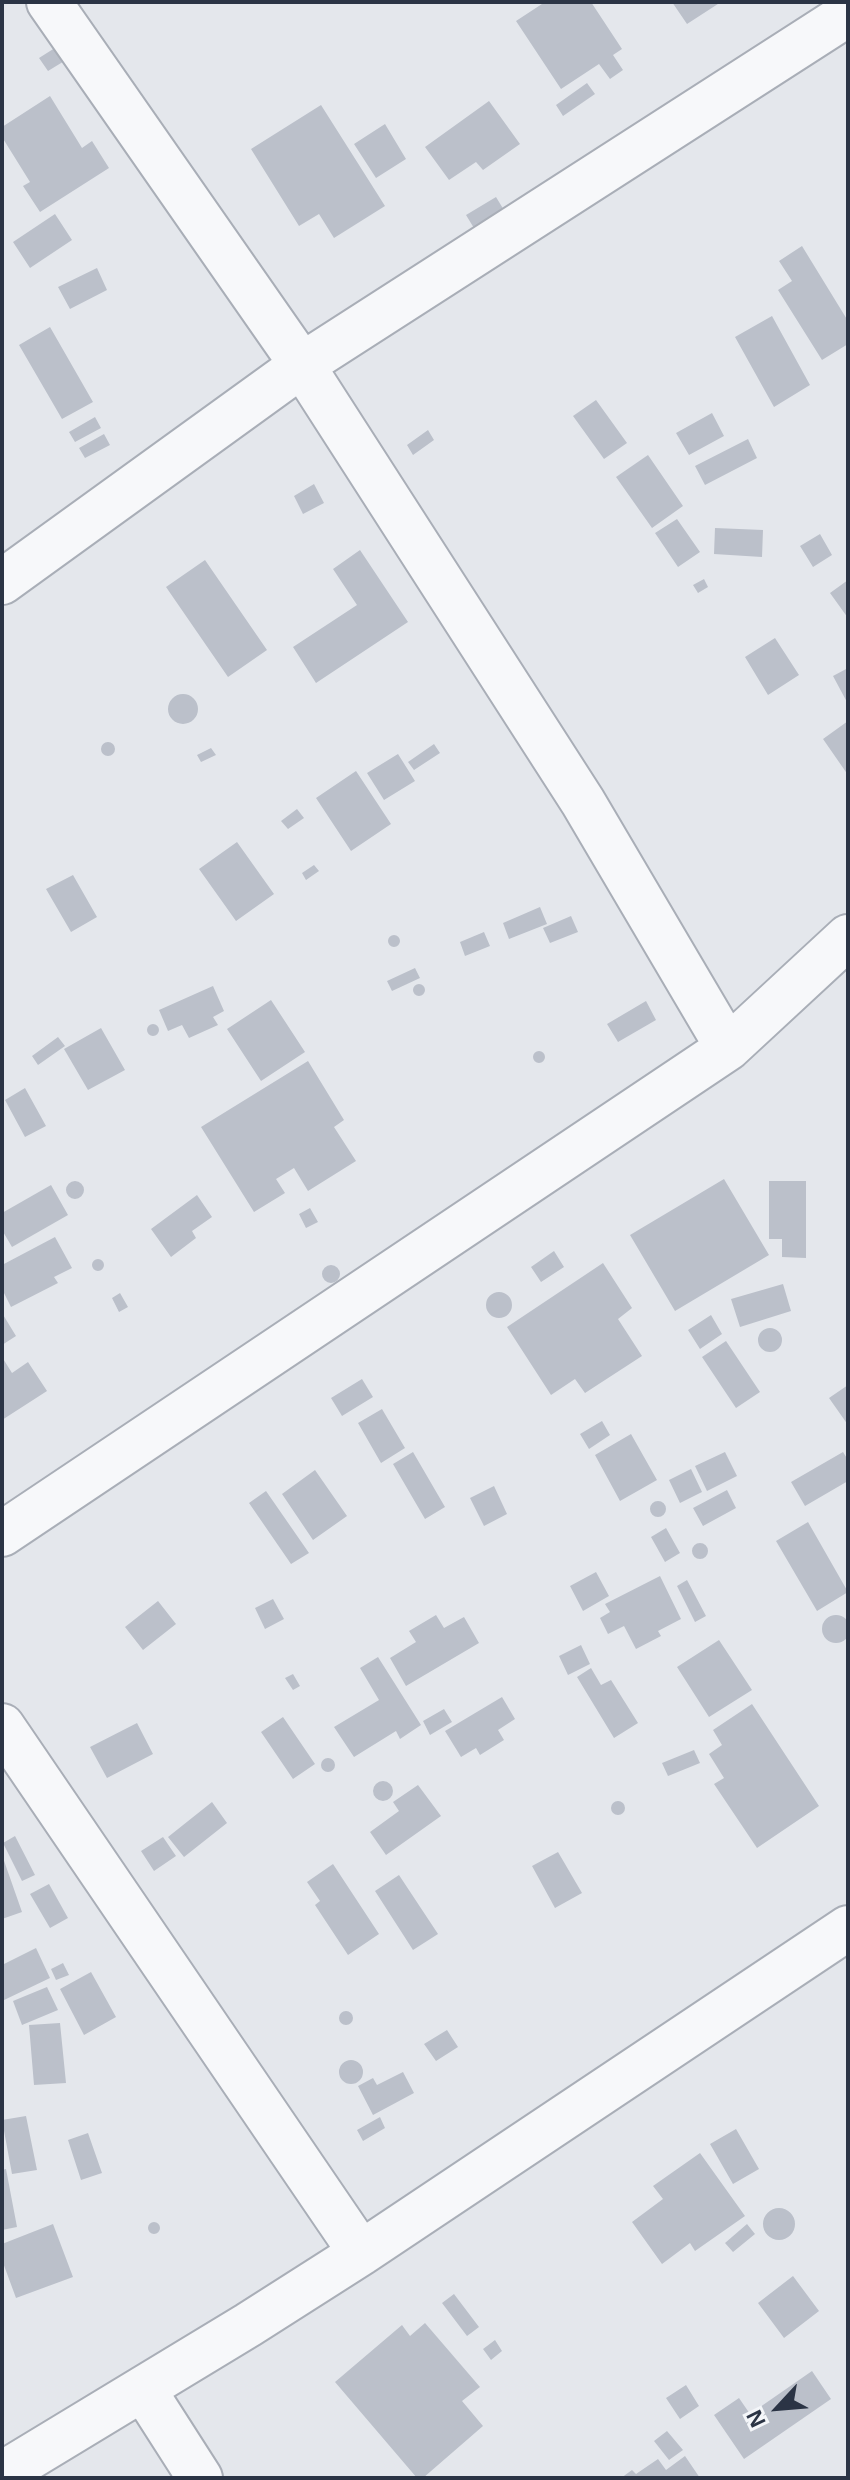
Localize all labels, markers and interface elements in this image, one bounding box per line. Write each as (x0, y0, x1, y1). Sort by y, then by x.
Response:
north arrow (738, 2368, 818, 2448)
text: N (741, 2406, 771, 2431)

